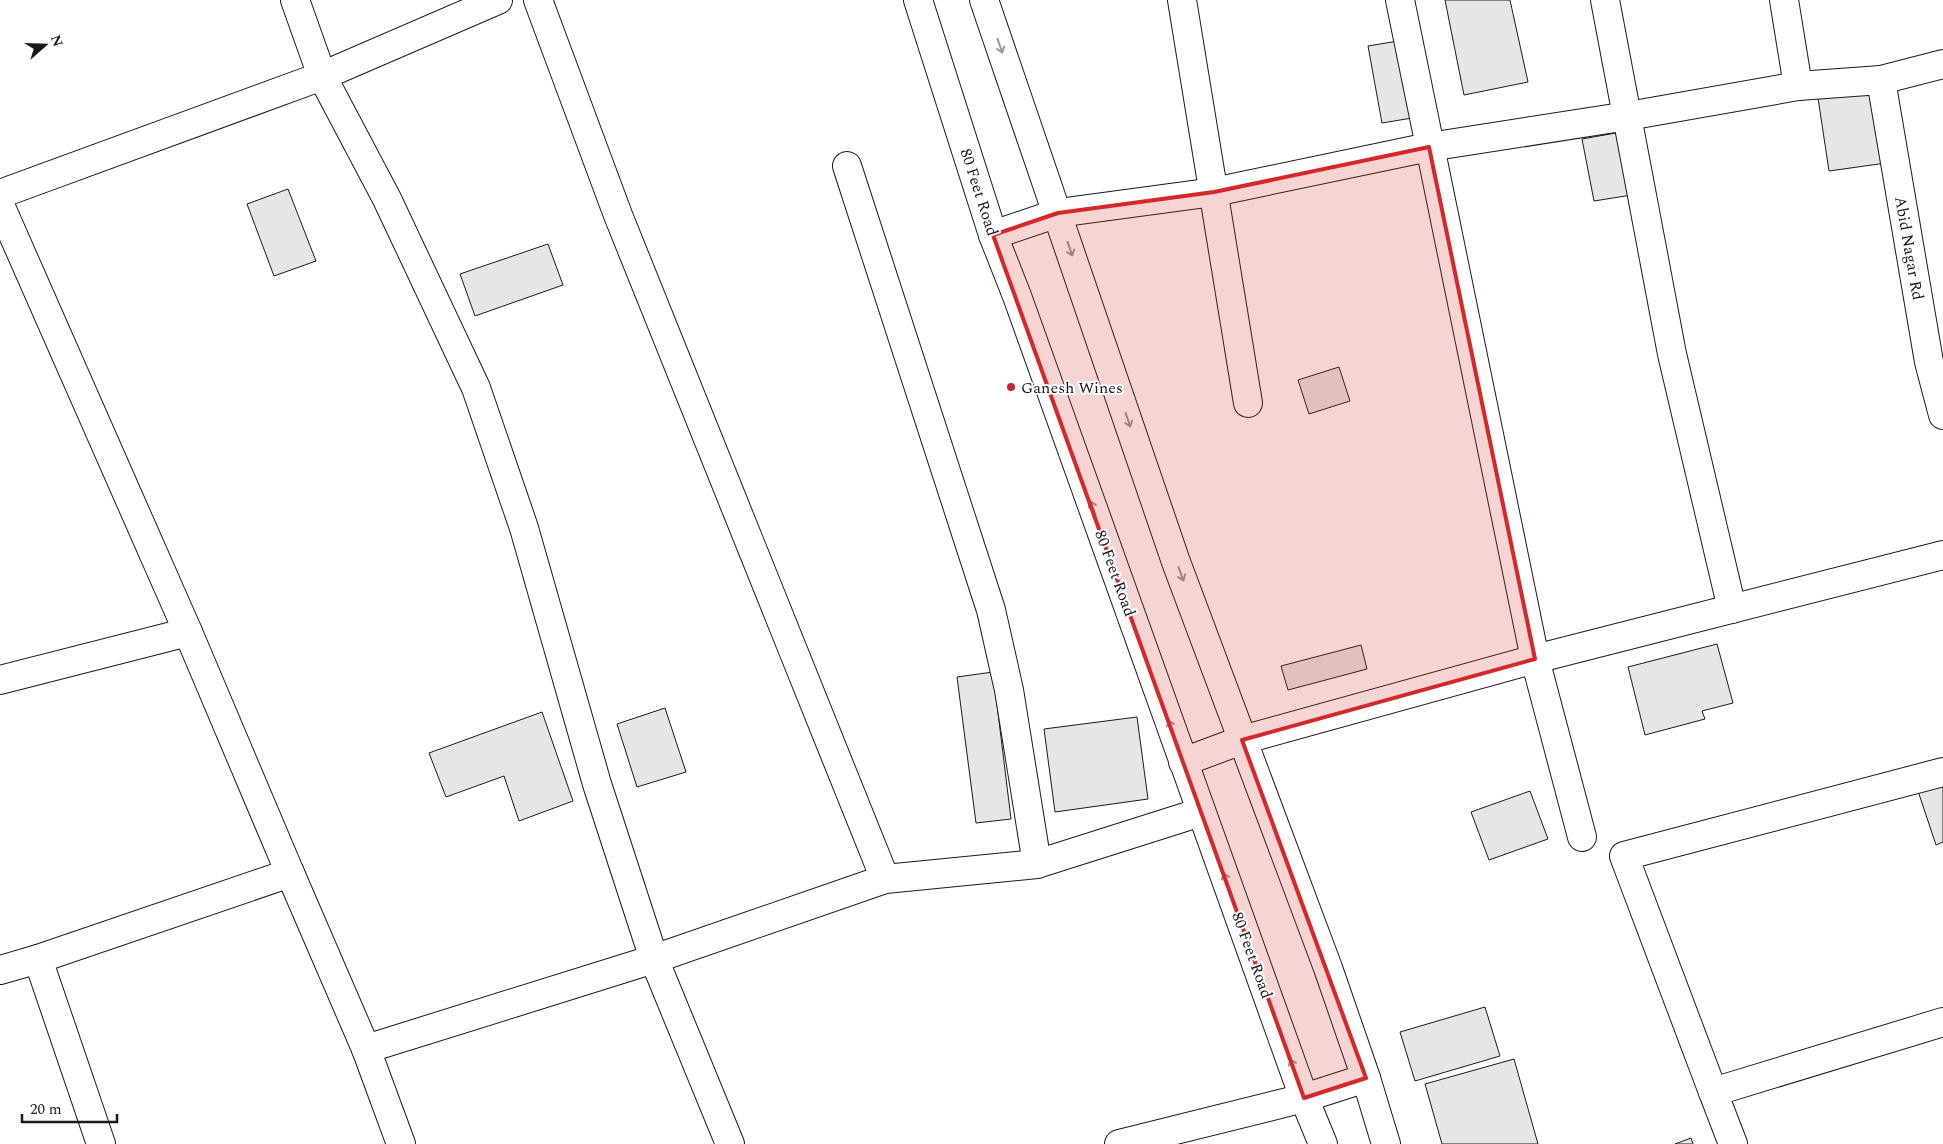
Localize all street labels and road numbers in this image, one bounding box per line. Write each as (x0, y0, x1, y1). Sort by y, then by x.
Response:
street label: 80 Feet Road (954, 146, 1004, 239)
street label: Abid Nagar Rd (1888, 194, 1930, 302)
street label: 80 Feet Road (1088, 527, 1142, 620)
street label: 80 Feet Road (1225, 909, 1279, 1002)

